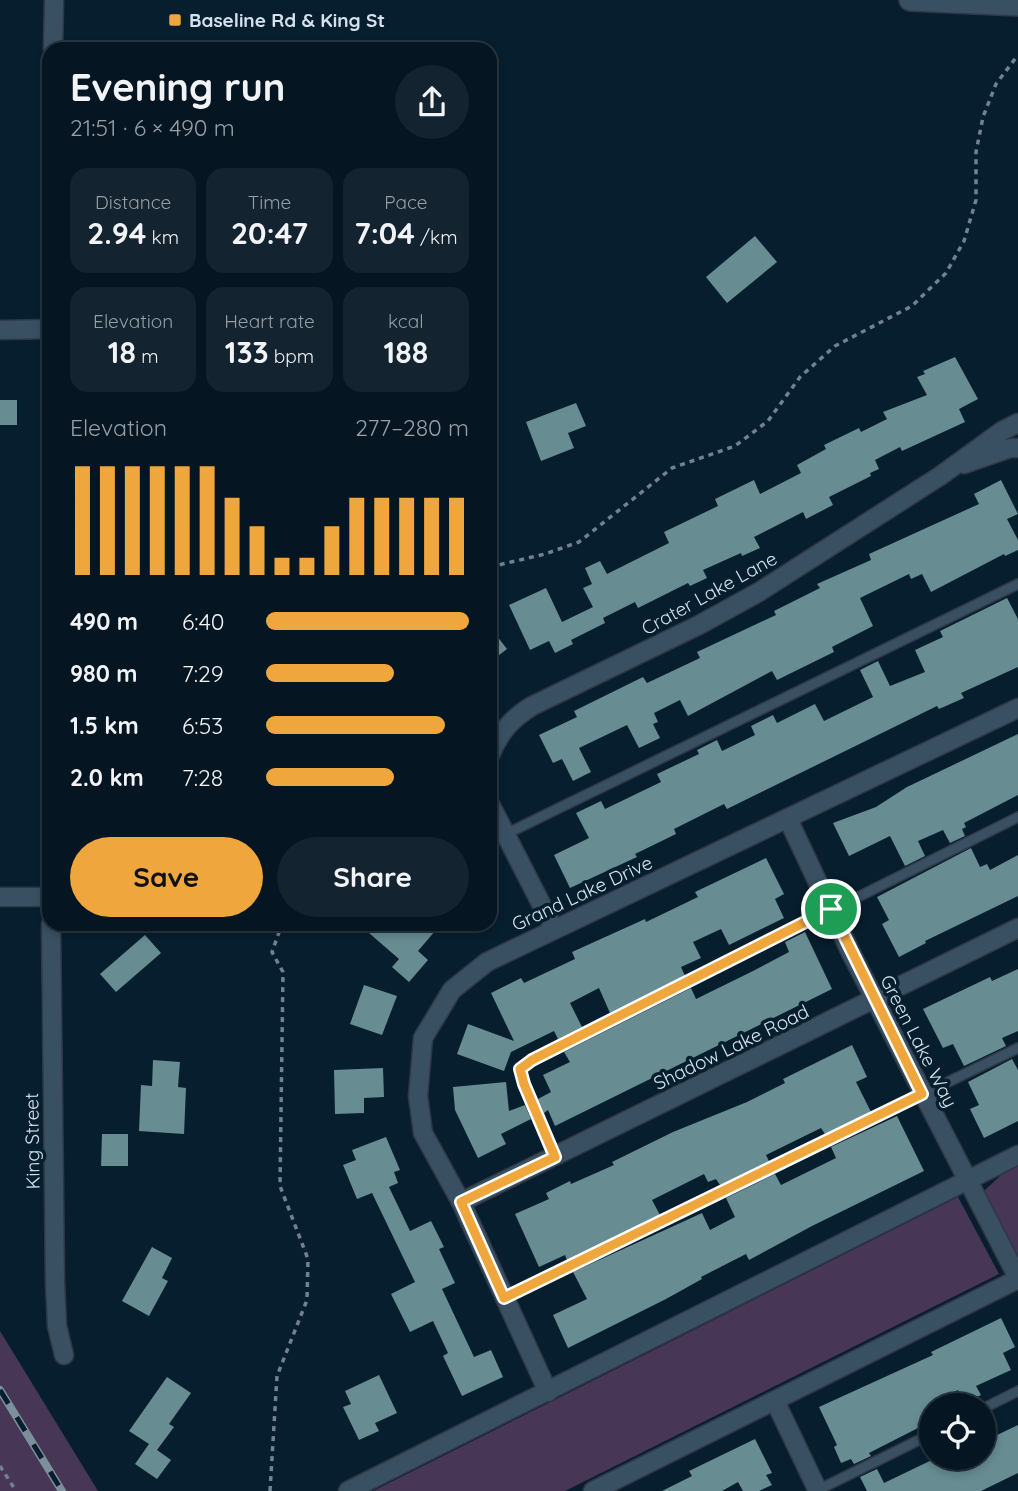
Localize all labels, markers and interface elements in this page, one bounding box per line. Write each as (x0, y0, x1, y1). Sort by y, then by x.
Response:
place label: Baseline Rd & King St (189, 8, 385, 32)
marker: Baseline Rd & King St (167, 12, 183, 28)
text: Evening run (70, 63, 285, 111)
button: share (395, 65, 469, 139)
text: 21:51 · 6 × 490 m (70, 113, 235, 142)
text: Distance (95, 190, 171, 214)
text: Time (248, 190, 291, 214)
text: Pace (384, 190, 427, 214)
text: 2.94 (87, 214, 146, 252)
text: 20:47 (231, 214, 308, 252)
text: 7:04 (354, 214, 415, 252)
text: km (146, 225, 179, 249)
text: /km (415, 225, 458, 249)
text: Elevation (93, 309, 173, 333)
text: Heart rate (224, 309, 315, 333)
text: kcal (388, 309, 424, 333)
text: 18 (108, 333, 136, 371)
text: 133 (225, 333, 269, 371)
text: 188 (384, 333, 428, 371)
text: m (136, 344, 158, 368)
text: bpm (269, 344, 314, 368)
text: Elevation (70, 413, 167, 442)
text: 277–280 m (355, 413, 469, 442)
street label: Crater Lake Lane (637, 546, 781, 640)
text: 490 m (70, 607, 138, 636)
text: 6:40 (182, 607, 224, 636)
text: 980 m (70, 659, 137, 688)
text: 7:29 (182, 659, 224, 688)
text: 1.5 km (70, 711, 139, 740)
text: 6:53 (182, 711, 223, 740)
text: 2.0 km (70, 763, 144, 792)
text: 7:28 (182, 763, 223, 792)
button: Save (70, 837, 263, 917)
button: Share (277, 837, 469, 917)
street label: Grand Lake Drive (508, 850, 656, 936)
pin (801, 879, 861, 939)
icon: arrive (812, 890, 850, 928)
street label: Green Lake Way (875, 971, 963, 1111)
street label: Shadow Lake Road (649, 999, 813, 1095)
street label: King Street (19, 1092, 45, 1190)
map controls (919, 1393, 996, 1470)
button: locate (919, 1393, 996, 1470)

